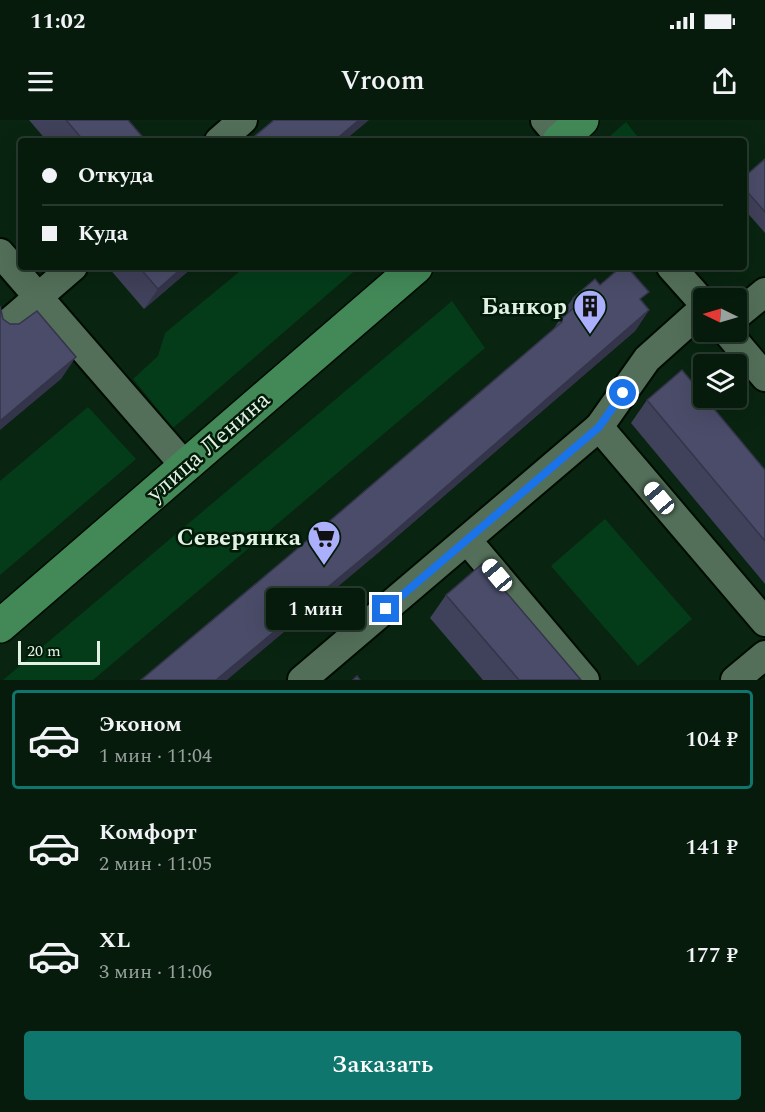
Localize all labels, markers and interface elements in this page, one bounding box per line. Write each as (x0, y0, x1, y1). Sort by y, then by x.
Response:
text: 11:02 (30, 5, 85, 38)
text: Vroom (340, 60, 425, 102)
icon: menu (24, 65, 57, 98)
icon: share (708, 65, 741, 98)
text: Откуда (78, 159, 154, 192)
text: Куда (78, 217, 128, 250)
building icon: Банкор (572, 288, 608, 335)
north arrow (693, 288, 747, 342)
map controls (693, 288, 747, 408)
place label: Банкор (481, 289, 567, 325)
button: layers (693, 354, 747, 408)
route start (609, 379, 636, 406)
street label: улица Ленина (138, 382, 279, 512)
car (641, 478, 677, 518)
supermarket icon: Северянка (306, 519, 342, 566)
place label: Северянка (177, 520, 302, 556)
car (479, 555, 515, 595)
callout: 1 мин (266, 588, 365, 630)
text: 1 мин (288, 594, 343, 624)
route end (372, 595, 399, 622)
scale bar (18, 638, 100, 666)
text: 20 m (27, 639, 61, 663)
text: Эконом (99, 708, 182, 741)
icon: car (27, 713, 81, 767)
text: 104 ₽ (685, 723, 738, 756)
text: 1 мин · 11:04 (99, 741, 212, 771)
text: Комфорт (99, 816, 197, 849)
icon: car (27, 821, 81, 875)
text: 141 ₽ (685, 831, 738, 864)
text: 2 мин · 11:05 (99, 849, 212, 879)
text: XL (99, 924, 130, 957)
icon: car (27, 929, 81, 983)
text: 177 ₽ (685, 939, 738, 972)
text: 3 мин · 11:06 (99, 957, 212, 987)
button: Заказать (24, 1031, 741, 1100)

